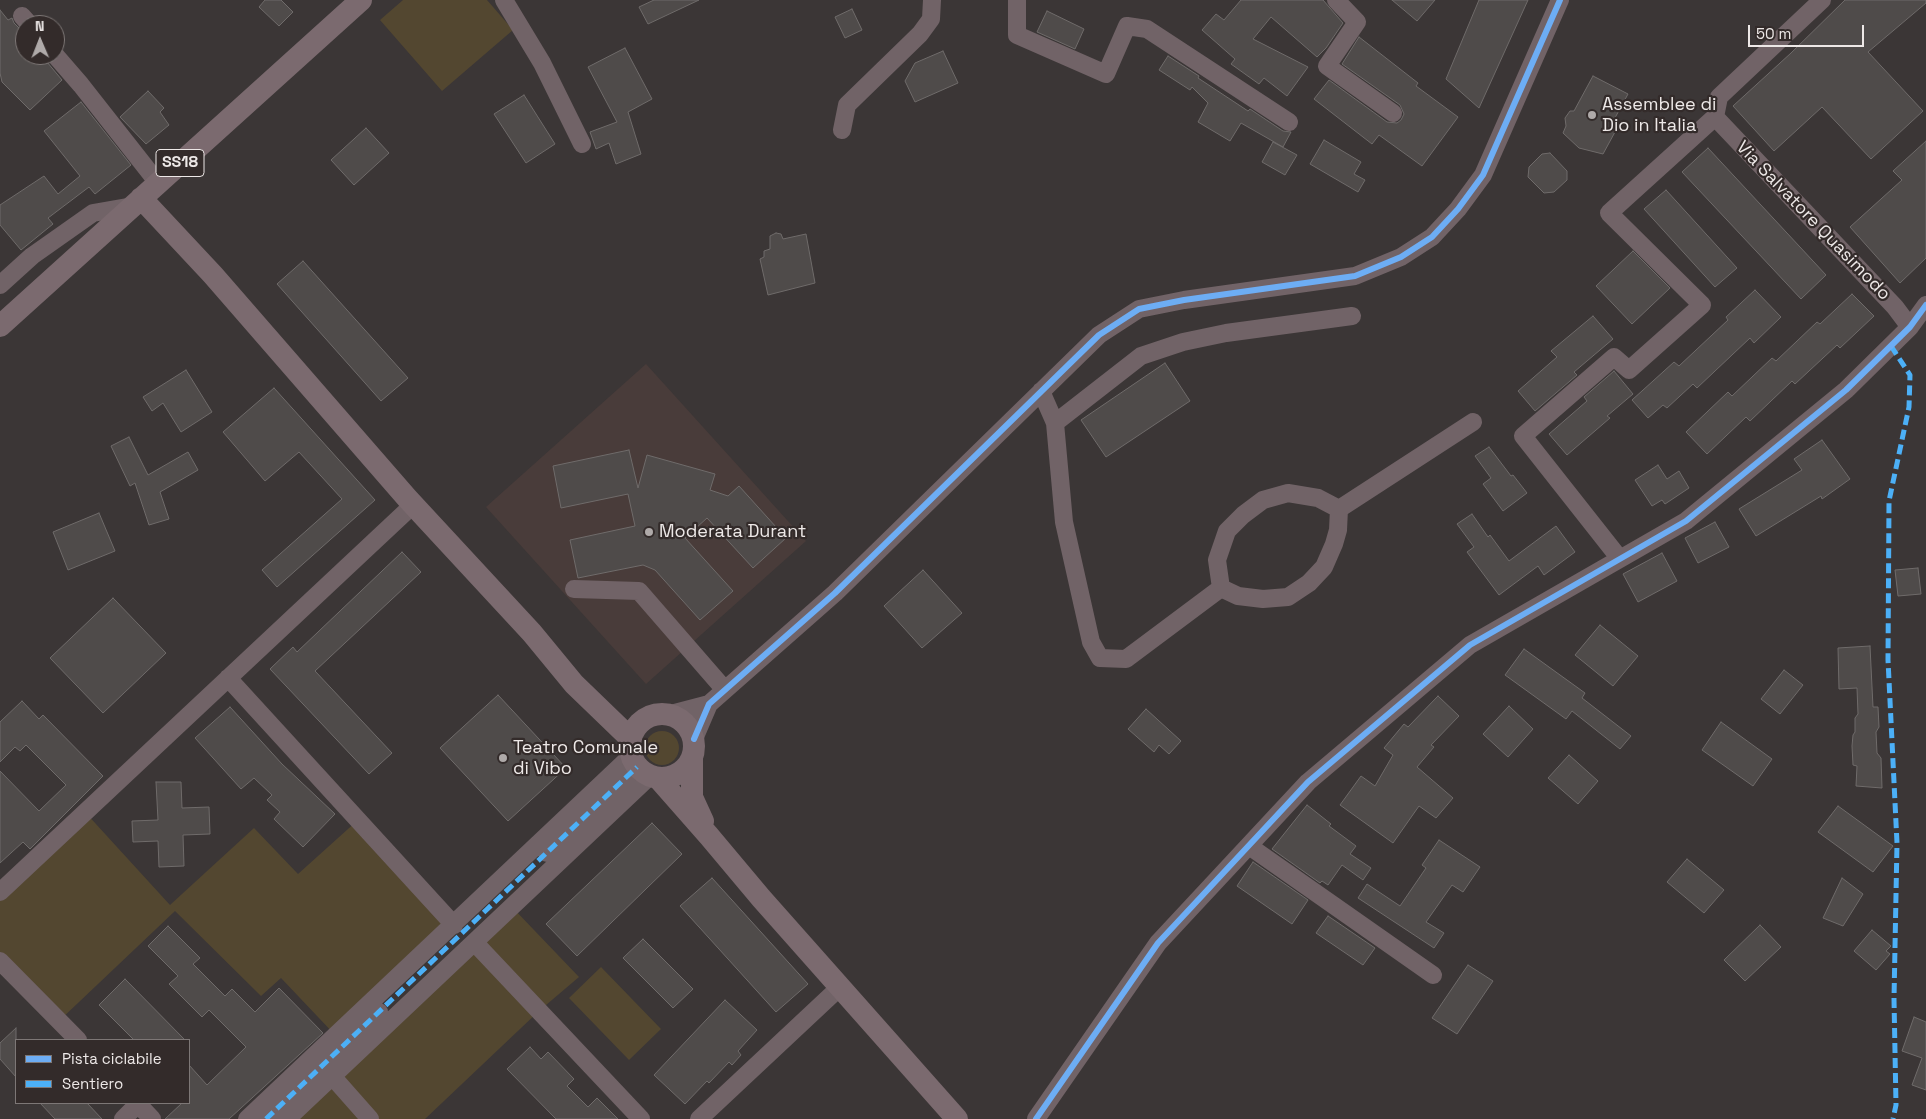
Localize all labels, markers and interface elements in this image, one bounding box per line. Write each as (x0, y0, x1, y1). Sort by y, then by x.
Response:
north arrow (15, 15, 65, 65)
scale bar (1751, 15, 1867, 47)
text: N (35, 17, 45, 35)
text: 50 m (1756, 24, 1791, 43)
place label: Assemblee di Dio in Italia (1602, 94, 1716, 136)
marker: Assemblee di Dio in Italia (1586, 109, 1598, 121)
street label: Via Salvatore Quasimodo (1731, 137, 1895, 305)
road number: SS18 (156, 150, 204, 177)
place label: Moderata Durant (659, 521, 806, 543)
marker: Moderata Durant (643, 526, 655, 538)
place label: Teatro Comunale di Vibo (513, 737, 658, 780)
marker: Teatro Comunale di Vibo (497, 752, 509, 764)
legend (15, 1039, 190, 1104)
text: Pista ciclabile (62, 1049, 162, 1068)
text: Sentiero (62, 1074, 123, 1093)

